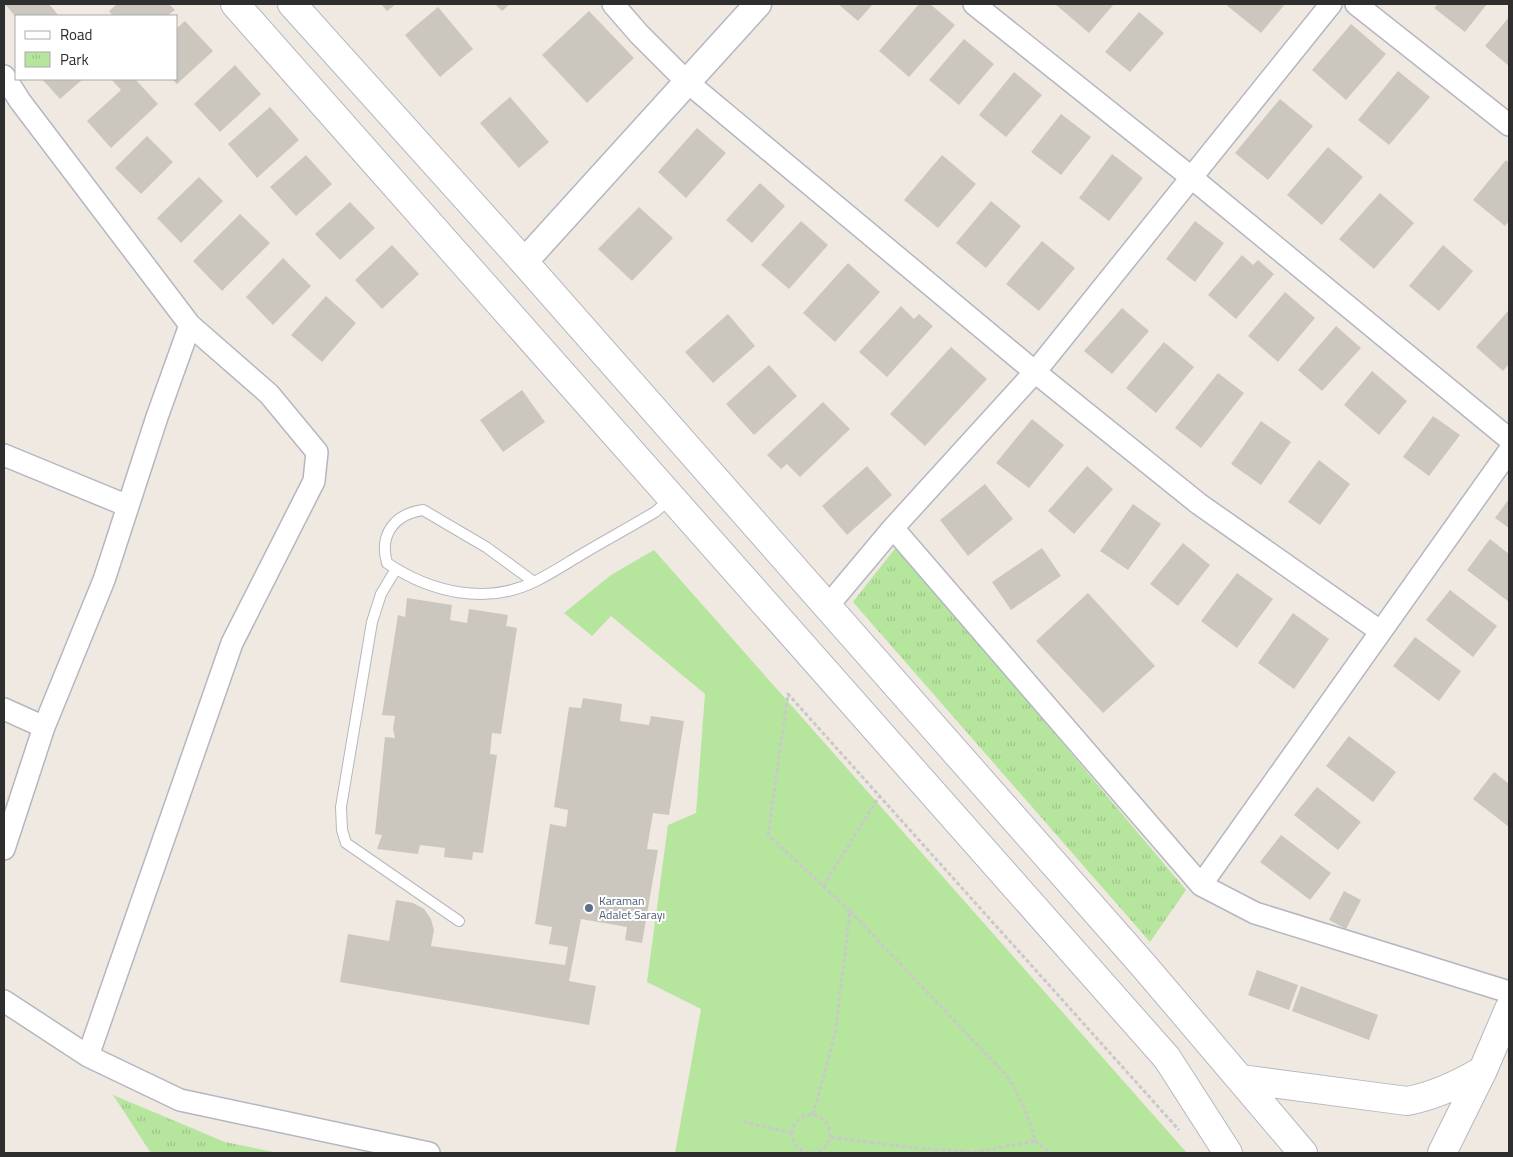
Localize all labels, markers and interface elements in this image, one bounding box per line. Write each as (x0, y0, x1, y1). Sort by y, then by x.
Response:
legend (15, 15, 178, 80)
text: Road (60, 23, 92, 46)
text: Park (60, 48, 89, 71)
place label: Karaman Adalet Sarayı (599, 891, 665, 924)
marker: Karaman Adalet Sarayı (583, 902, 595, 914)

